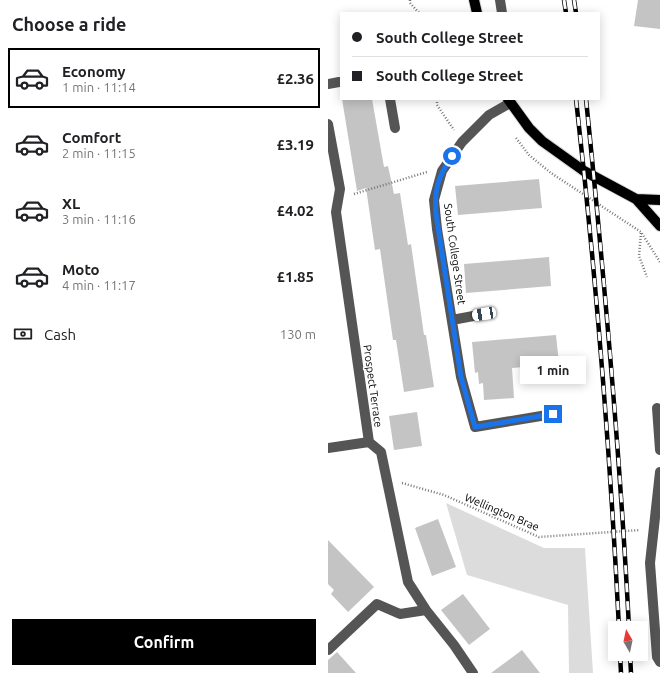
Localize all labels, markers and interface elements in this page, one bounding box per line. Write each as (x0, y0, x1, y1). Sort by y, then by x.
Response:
text: Choose a ride (12, 14, 126, 34)
text: South College Street (376, 29, 523, 46)
icon: car (14, 60, 50, 96)
text: Economy (62, 63, 126, 80)
text: South College Street (376, 67, 523, 84)
text: £2.36 (276, 70, 314, 87)
text: 1 min · 11:14 (62, 80, 136, 94)
icon: car (14, 126, 50, 162)
text: Comfort (62, 129, 121, 146)
text: £3.19 (276, 136, 314, 153)
text: 2 min · 11:15 (62, 146, 136, 160)
route start (443, 147, 461, 165)
icon: car (14, 192, 50, 228)
text: XL (62, 195, 80, 212)
text: £4.02 (276, 202, 314, 219)
street label: South College Street (442, 203, 468, 306)
text: 3 min · 11:16 (62, 212, 136, 226)
icon: car (14, 258, 50, 294)
text: Moto (62, 261, 100, 278)
text: £1.85 (276, 268, 314, 285)
text: 4 min · 11:17 (62, 278, 136, 292)
car (471, 306, 497, 322)
icon: cash (12, 323, 34, 345)
text: Cash (44, 326, 76, 343)
text: 130 m (280, 327, 316, 341)
street label: Prospect Terrace (361, 344, 385, 428)
callout: 1 min (520, 356, 586, 384)
text: 1 min (537, 363, 569, 377)
route end (544, 405, 562, 423)
street label: Wellington Brae (463, 491, 541, 533)
button: Confirm (12, 619, 316, 665)
north arrow (608, 621, 648, 661)
map controls (608, 621, 648, 661)

